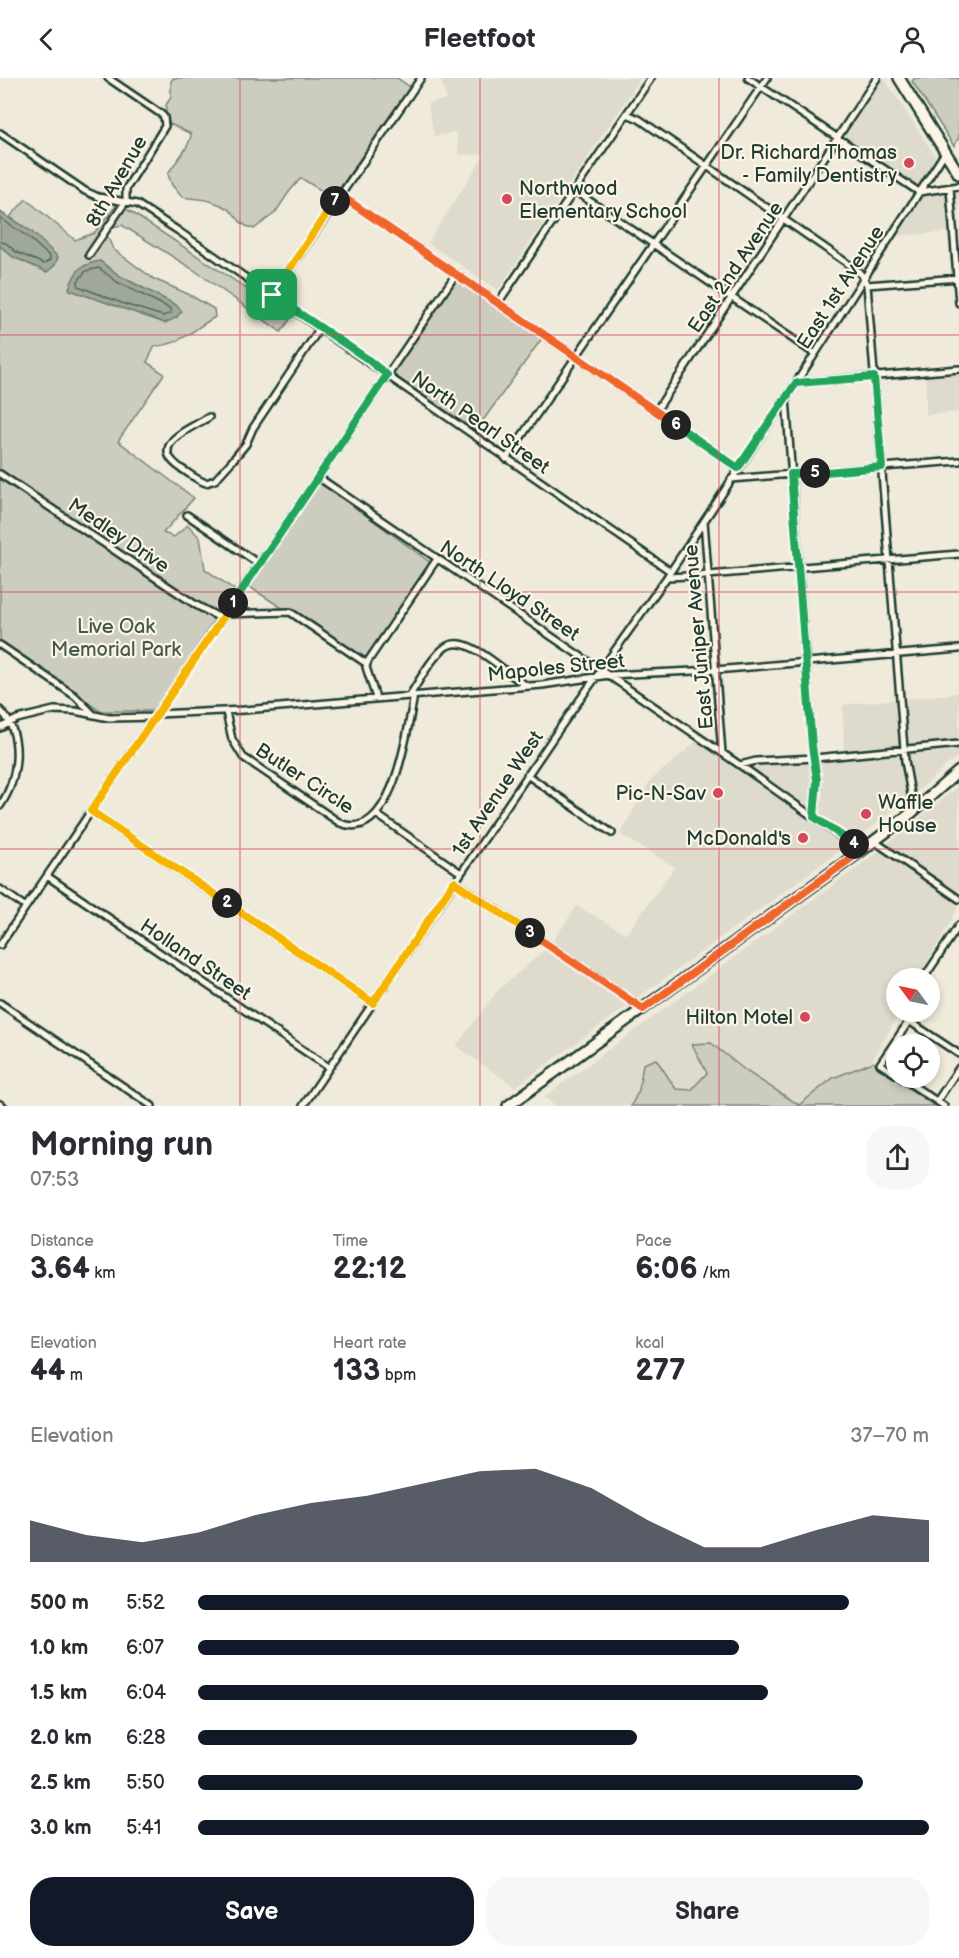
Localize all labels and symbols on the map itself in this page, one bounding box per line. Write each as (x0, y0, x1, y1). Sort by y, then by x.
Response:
street label: 8th Avenue (81, 131, 153, 231)
place label: Dr. Richard Thomas - Family Dentistry (720, 141, 897, 188)
marker: Dr. Richard Thomas - Family Dentistry (902, 156, 916, 170)
place label: Northwood Elementary School (519, 177, 687, 224)
pin: 7 (320, 186, 350, 216)
marker: Northwood Elementary School (500, 192, 514, 206)
street label: East 2nd Avenue (683, 197, 789, 338)
street label: East 1st Avenue (792, 221, 890, 354)
pin (246, 269, 297, 320)
street label: North Pearl Street (407, 366, 554, 479)
pin: 6 (661, 410, 691, 440)
pin: 5 (800, 458, 830, 488)
street label: Medley Drive (63, 493, 174, 578)
street label: North Lloyd Street (435, 535, 584, 646)
street label: East Juniper Avenue (679, 543, 719, 730)
pin: 1 (218, 588, 248, 618)
park label: Live Oak Memorial Park (51, 615, 181, 662)
street label: Mapoles Street (486, 649, 626, 687)
street label: 1st Avenue West (447, 726, 549, 861)
street label: Butler Circle (251, 738, 358, 820)
place label: Pic-N-Sav (615, 782, 706, 806)
marker: Pic-N-Sav (711, 786, 725, 800)
place label: Waffle House (878, 791, 937, 838)
marker: Waffle House (859, 807, 873, 821)
place label: McDonald's (686, 827, 791, 851)
pin: 4 (839, 829, 869, 859)
marker: McDonald's (796, 831, 810, 845)
pin: 2 (212, 888, 242, 918)
street label: Holland Street (135, 914, 256, 1006)
pin: 3 (515, 918, 545, 948)
north arrow (886, 968, 940, 1022)
place label: Hilton Motel (685, 1006, 793, 1030)
marker: Hilton Motel (798, 1010, 812, 1024)

